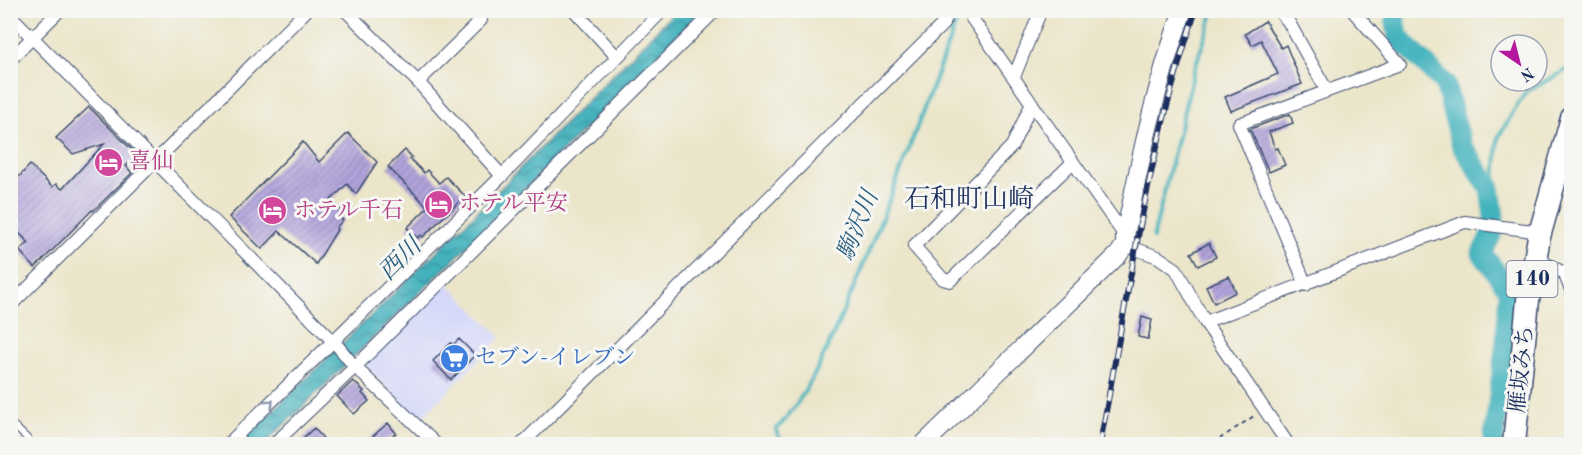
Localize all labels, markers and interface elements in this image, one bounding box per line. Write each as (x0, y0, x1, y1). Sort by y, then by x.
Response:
north arrow (1489, 33, 1549, 93)
text: N (1516, 64, 1536, 84)
hotel icon: 喜仙 (92, 146, 124, 178)
place label: 喜仙 (129, 149, 173, 173)
water label: 駒沢川 (832, 184, 885, 264)
district label: 石和町山崎 (904, 185, 1034, 213)
hotel icon: ホテル平安 (422, 188, 454, 220)
place label: ホテル平安 (459, 191, 568, 215)
hotel icon: ホテル千石 (257, 195, 289, 227)
place label: ホテル千石 (294, 198, 403, 222)
water label: 西川 (374, 231, 429, 285)
road number: 140 (1506, 261, 1558, 297)
street label: 雁坂みち (1504, 324, 1538, 414)
supermarket icon: セブン-イレブン (438, 342, 470, 374)
place label: セブン-イレブン (475, 346, 635, 369)
one-way arrow (262, 400, 273, 411)

